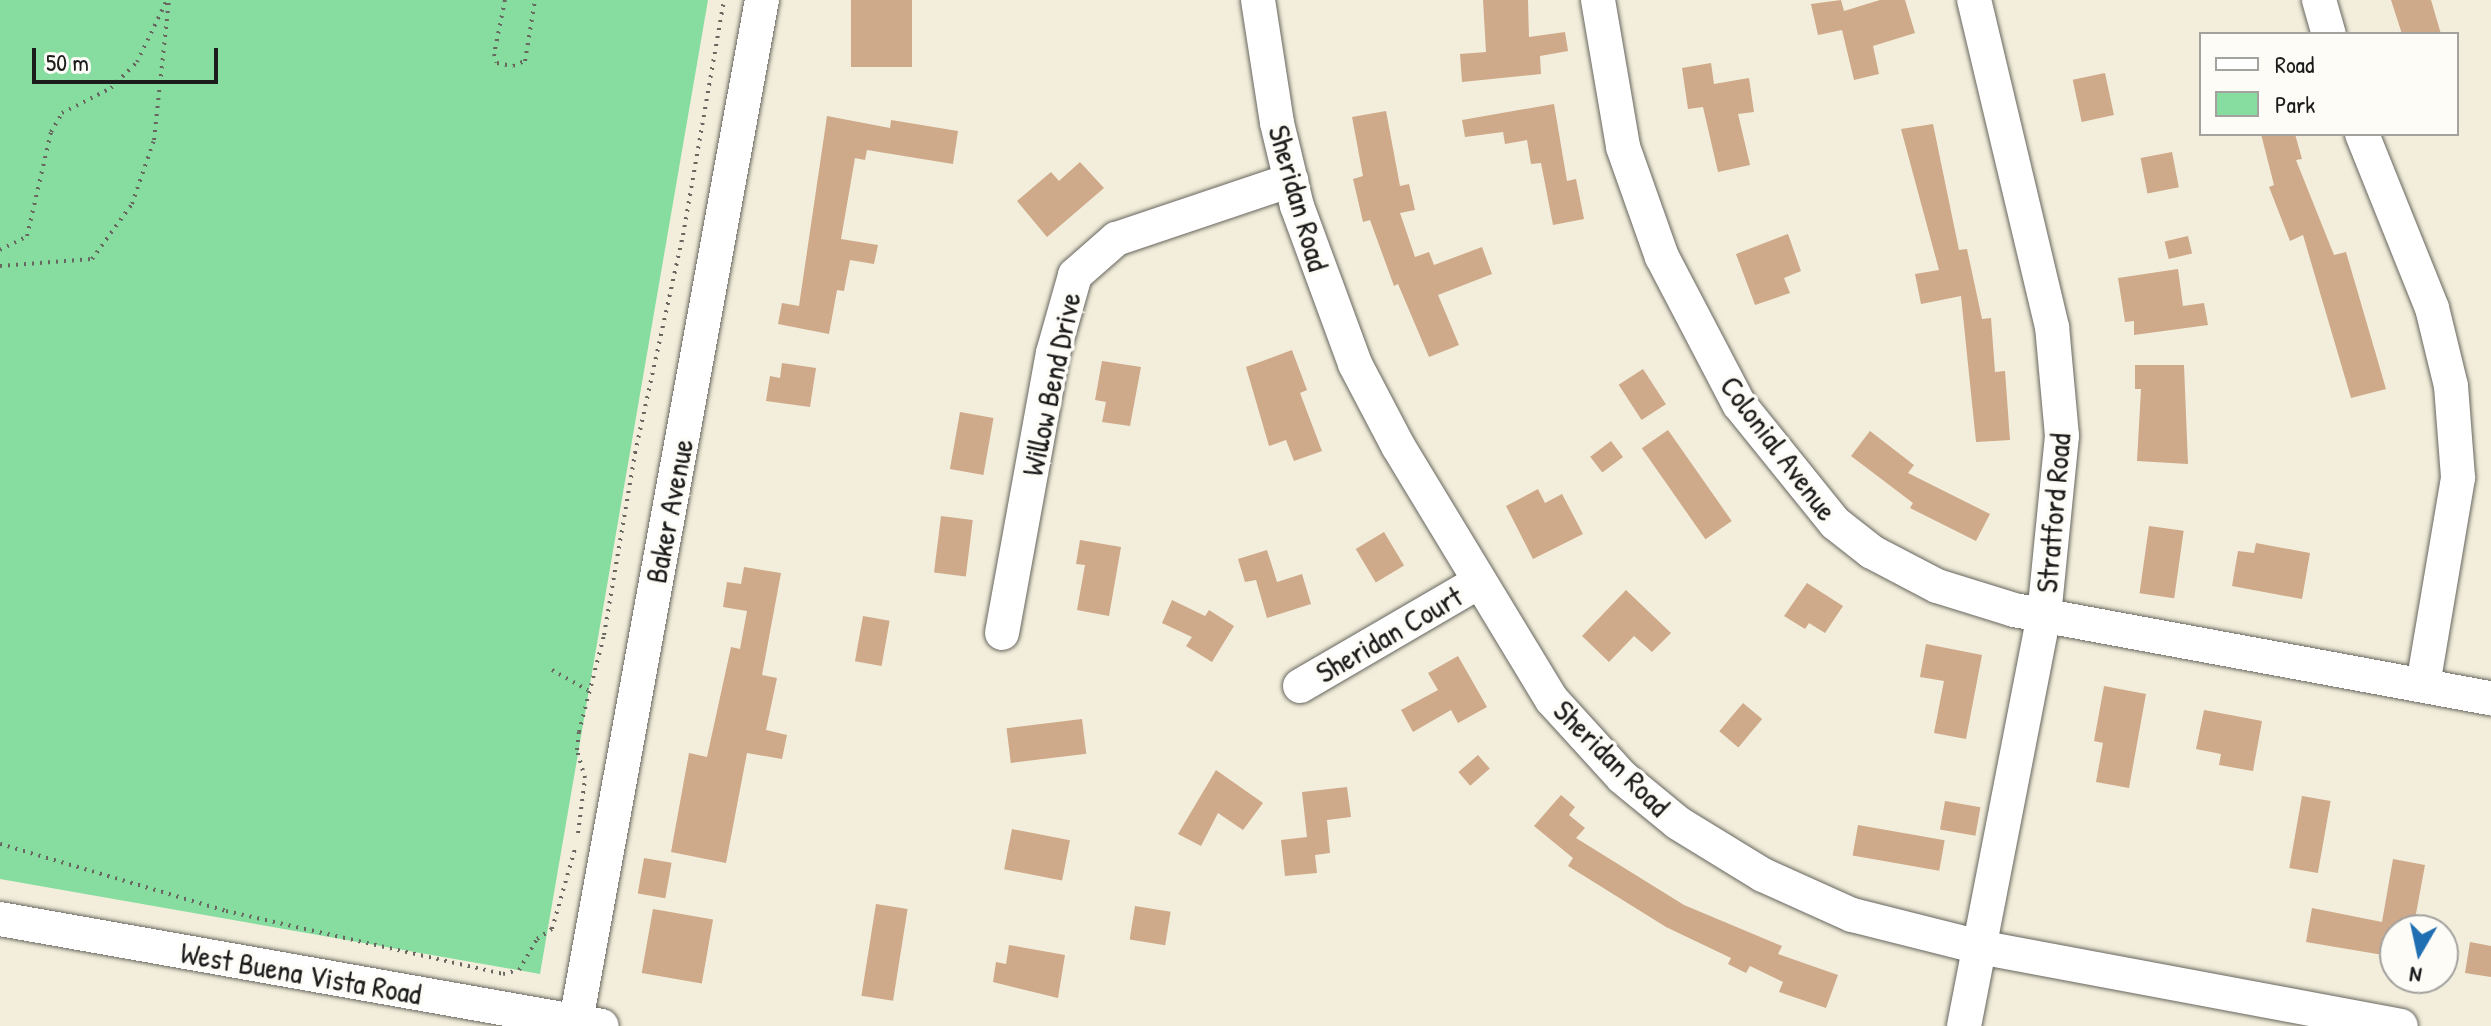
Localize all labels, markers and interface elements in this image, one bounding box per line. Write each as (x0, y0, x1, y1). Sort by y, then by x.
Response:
scale bar (36, 32, 222, 82)
legend (2199, 32, 2459, 136)
text: 50 m (46, 46, 89, 78)
text: Road (2275, 48, 2314, 80)
text: Park (2275, 88, 2315, 120)
street label: Sheridan Road (1261, 121, 1337, 275)
street label: Willow Bend Drive (1014, 289, 1088, 479)
street label: Colonial Avenue (1713, 369, 1845, 527)
street label: Stratford Road (2028, 432, 2078, 594)
street label: Baker Avenue (637, 436, 701, 586)
street label: Sheridan Court (1309, 578, 1469, 690)
street label: Sheridan Road (1546, 692, 1678, 824)
north arrow (2379, 914, 2459, 994)
street label: West Buena Vista Road (178, 934, 424, 1012)
text: N (2407, 960, 2424, 991)

